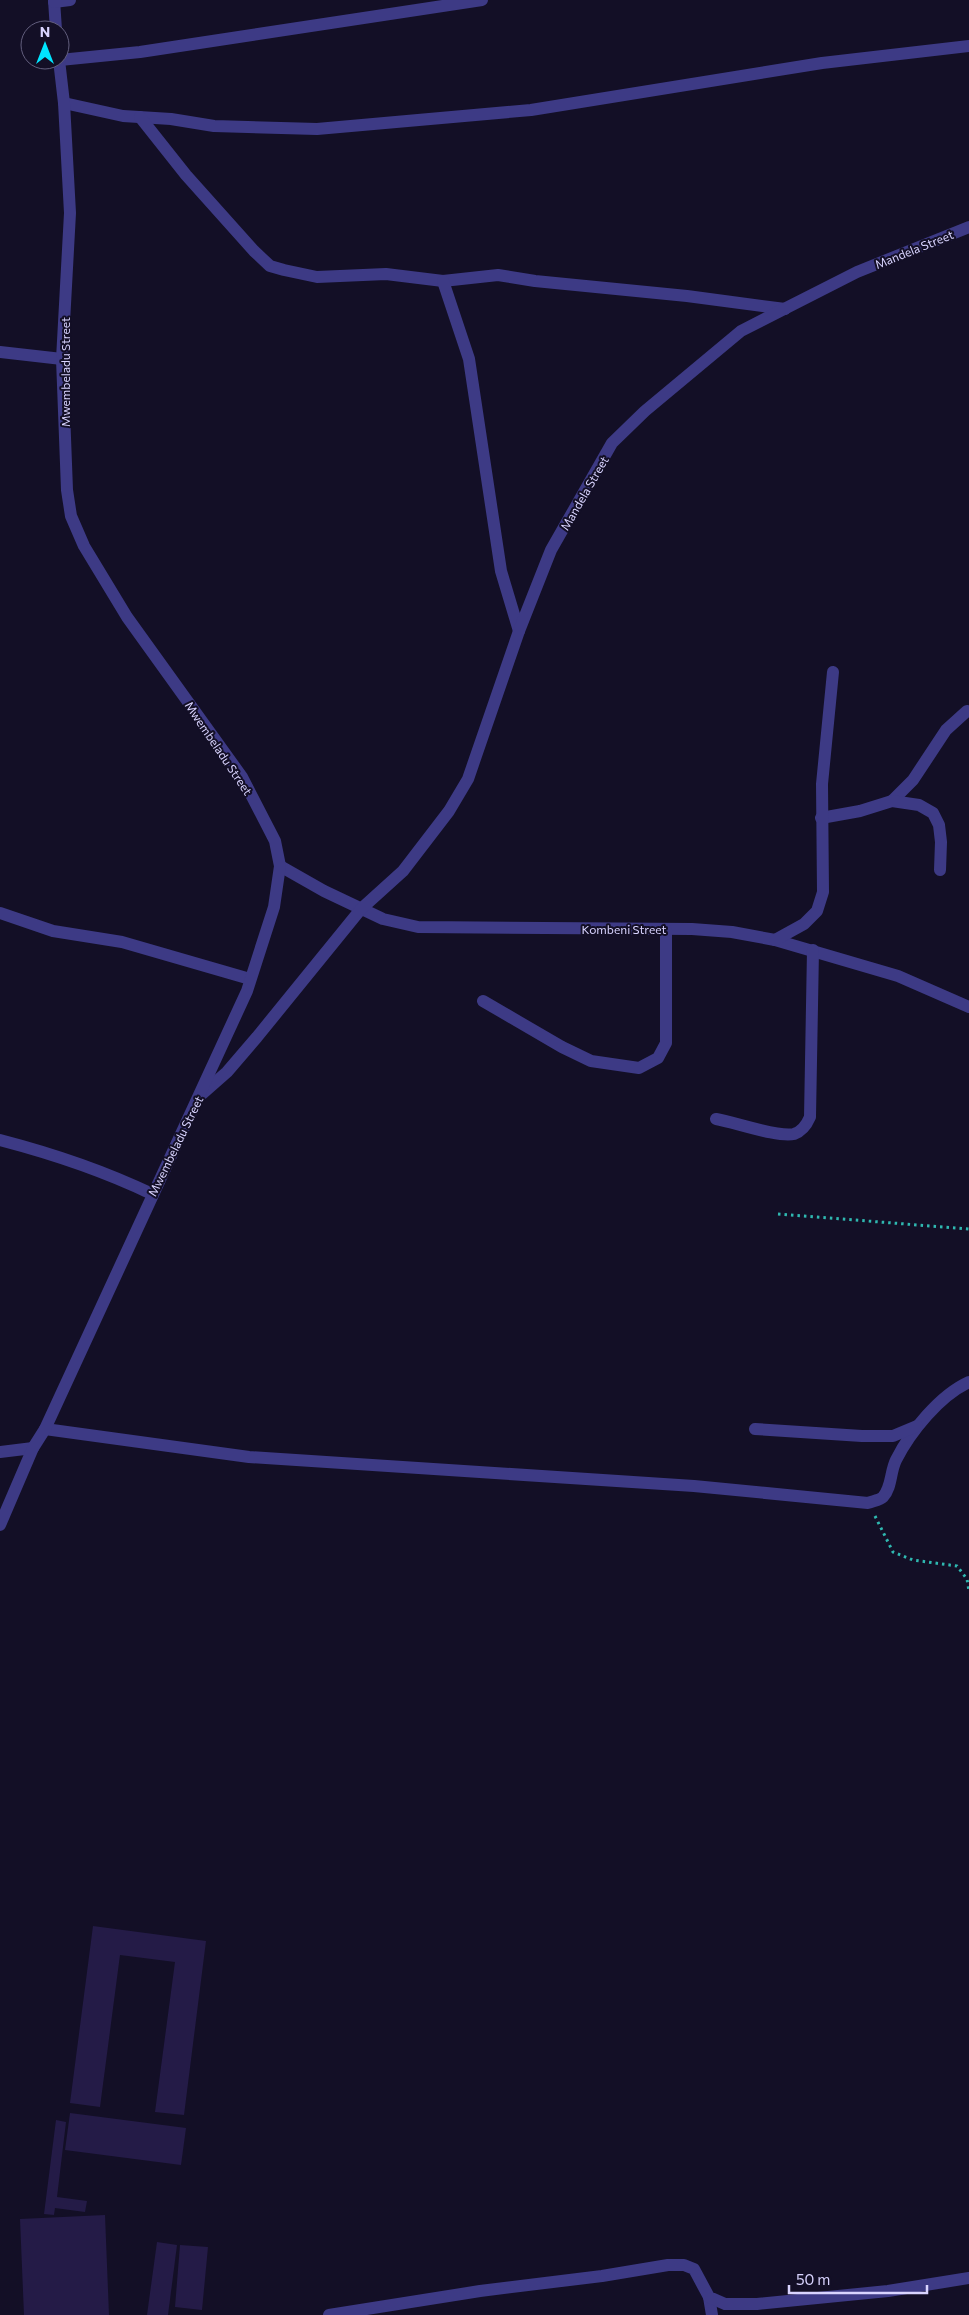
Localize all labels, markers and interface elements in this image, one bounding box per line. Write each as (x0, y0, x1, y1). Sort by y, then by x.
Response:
north arrow (20, 20, 70, 70)
text: N (40, 23, 50, 40)
street label: Mandela Street (873, 227, 955, 271)
street label: Mwembeladu Street (58, 317, 72, 427)
street label: Mandela Street (557, 453, 611, 533)
street label: Mwembeladu Street (182, 699, 256, 798)
street label: Kombeni Street (582, 922, 667, 936)
street label: Mwembeladu Street (145, 1093, 205, 1198)
scale bar (789, 2262, 926, 2294)
text: 50 m (796, 2270, 830, 2288)

